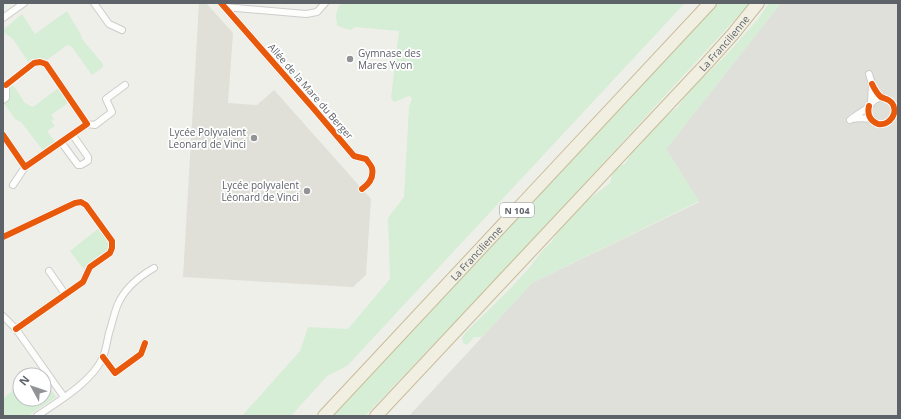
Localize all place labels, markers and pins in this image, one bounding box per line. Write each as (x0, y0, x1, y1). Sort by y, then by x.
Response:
place label: Gymnase des Mares Yvon (358, 46, 421, 72)
marker: Gymnase des Mares Yvon (345, 54, 355, 64)
place label: Lycée Polyvalent Leonard de Vinci (168, 125, 246, 151)
marker: Lycée Polyvalent Leonard de Vinci (249, 133, 259, 143)
place label: Lycée polyvalent Léonard de Vinci (221, 178, 299, 204)
marker: Lycée polyvalent Léonard de Vinci (302, 186, 312, 196)

